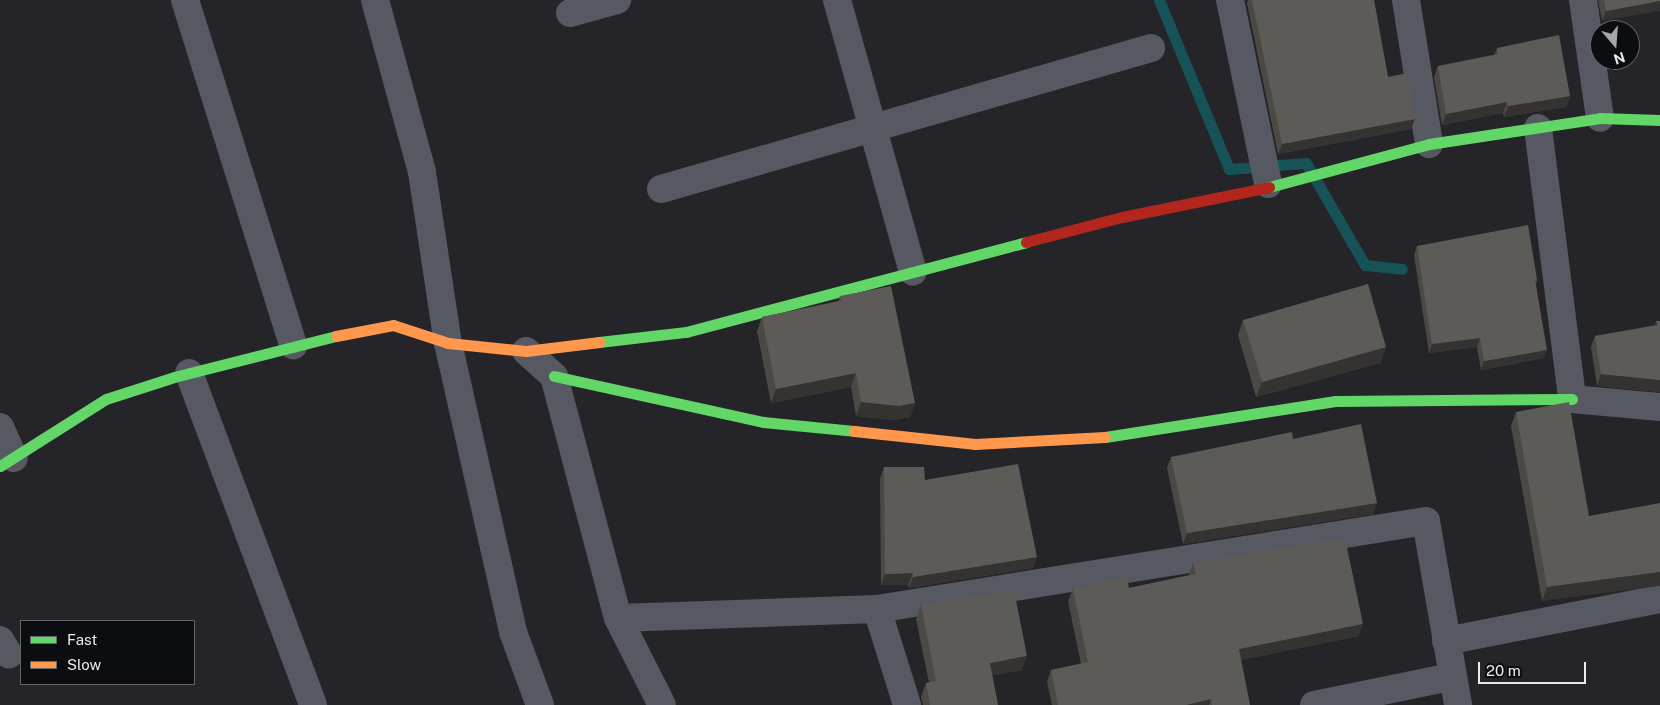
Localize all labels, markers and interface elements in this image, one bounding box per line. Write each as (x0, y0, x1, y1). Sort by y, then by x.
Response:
north arrow (1590, 20, 1640, 70)
text: N (1612, 49, 1627, 68)
legend (20, 620, 195, 685)
text: Fast (67, 631, 97, 648)
scale bar (1480, 652, 1588, 684)
text: Slow (67, 656, 101, 673)
text: 20 m (1486, 662, 1521, 679)

